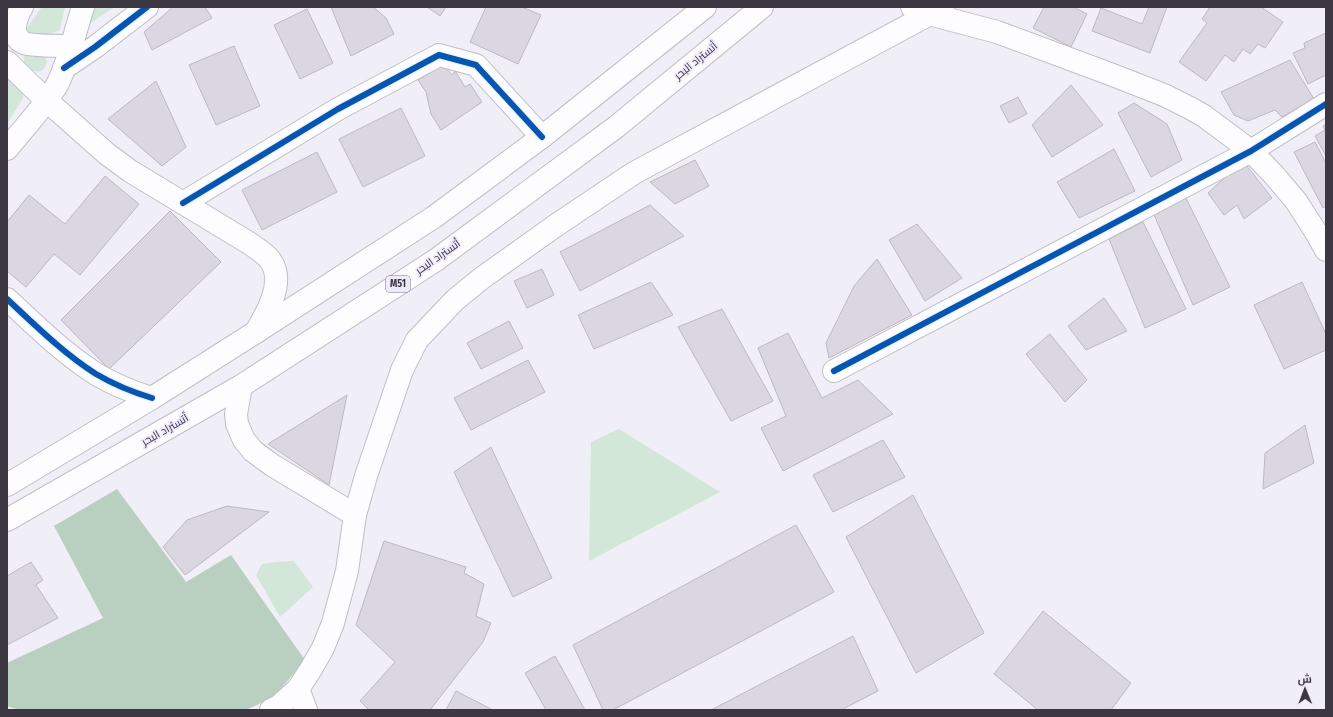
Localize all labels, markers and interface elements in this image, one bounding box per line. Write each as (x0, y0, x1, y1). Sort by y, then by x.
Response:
street label: أتستراد البحر (670, 39, 720, 83)
street label: أتستراد البحر (412, 236, 463, 278)
road number: M51 (386, 276, 410, 292)
street label: أتستراد البحر (138, 411, 191, 449)
north arrow (1285, 669, 1325, 709)
text: ش (1298, 673, 1312, 686)

